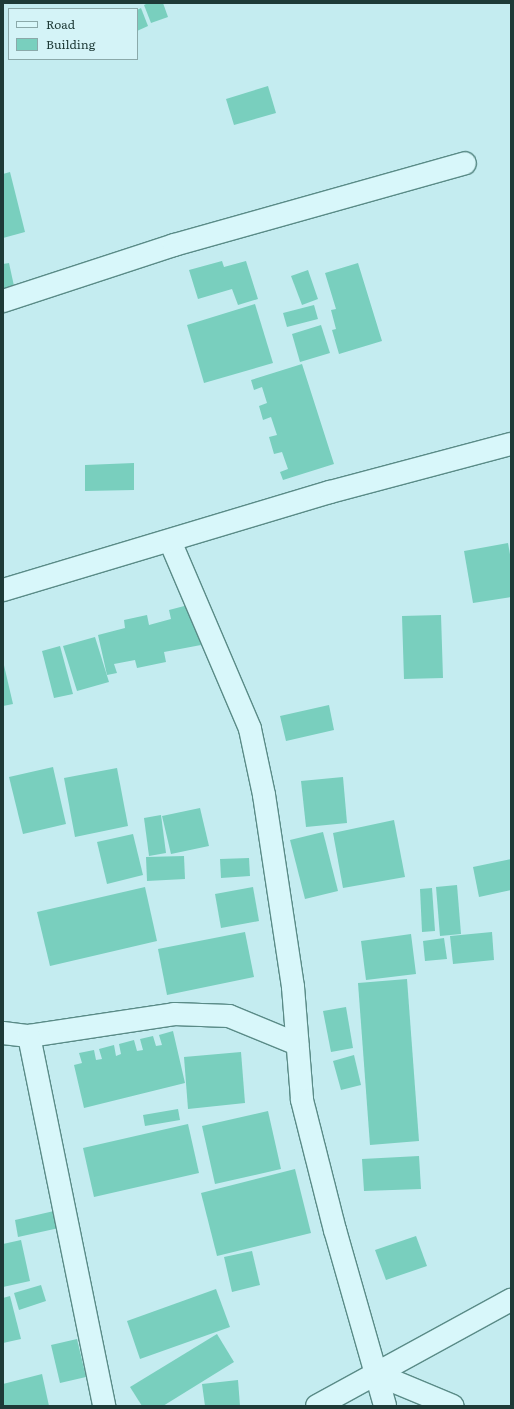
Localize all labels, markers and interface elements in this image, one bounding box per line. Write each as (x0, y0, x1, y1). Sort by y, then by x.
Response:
legend (8, 8, 138, 60)
text: Road (46, 15, 75, 33)
text: Building (46, 35, 95, 53)

